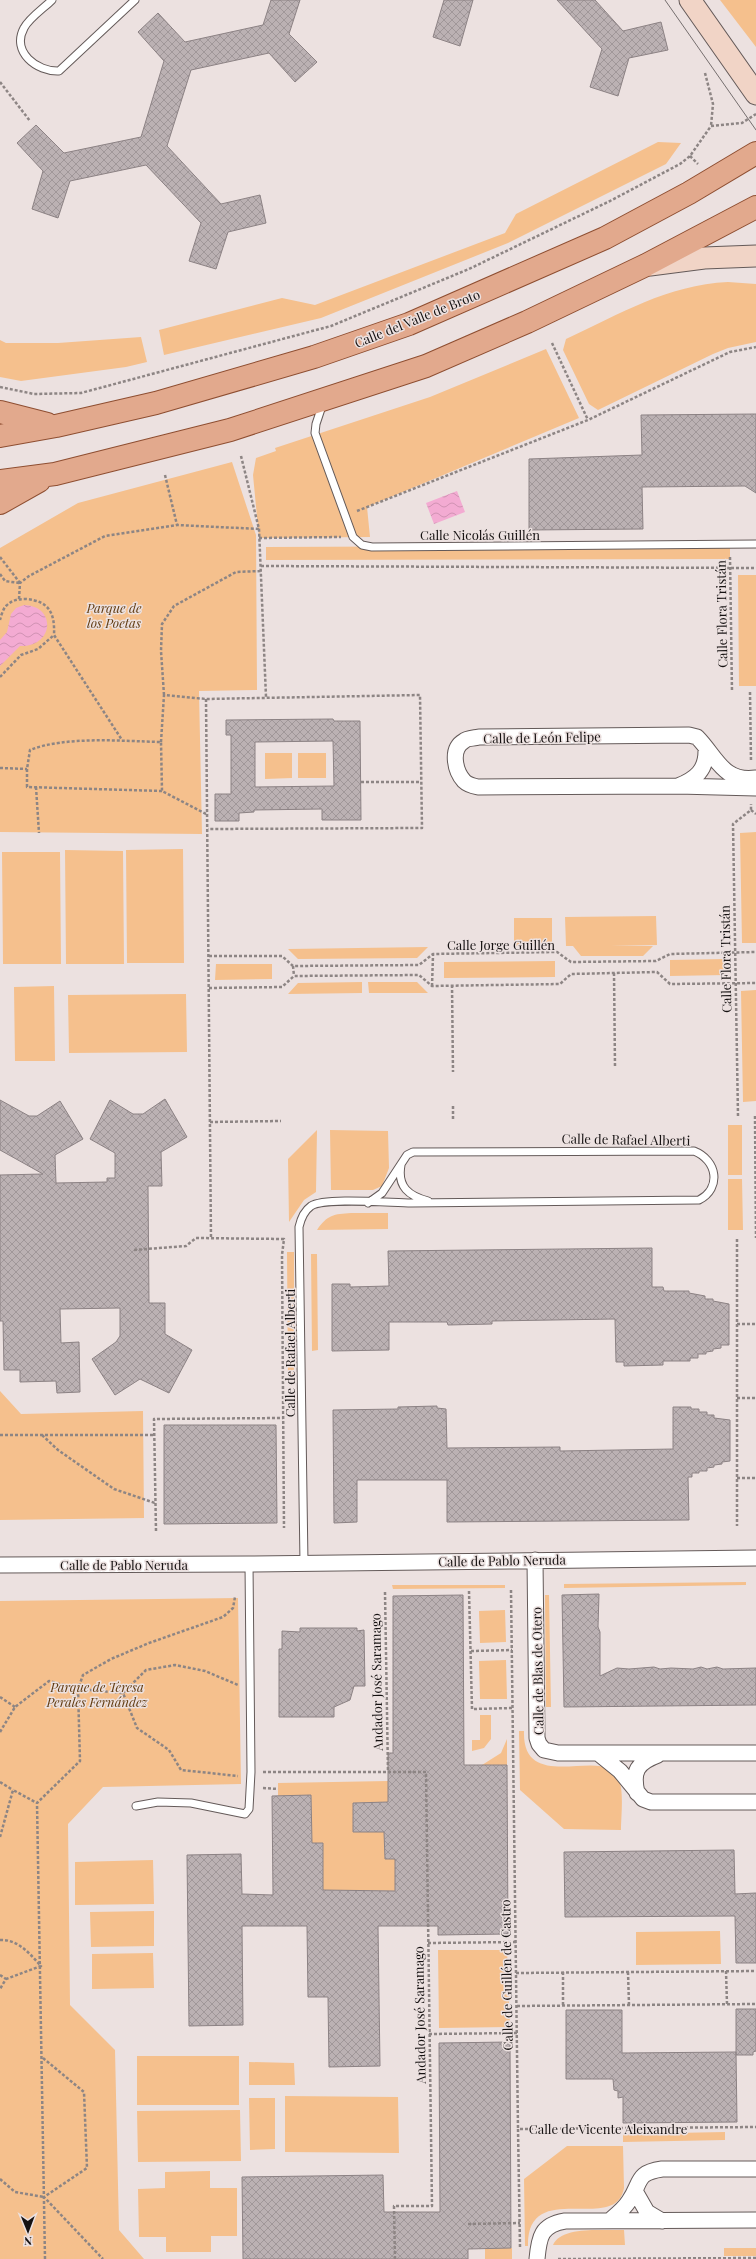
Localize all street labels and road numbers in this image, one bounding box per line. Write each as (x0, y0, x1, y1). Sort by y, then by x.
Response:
street label: Calle del Valle de Broto (352, 285, 482, 351)
street label: Calle Nicolás Guillén (420, 526, 540, 543)
street label: Calle Flora Tristán (712, 560, 730, 668)
street label: Calle de León Felipe (483, 727, 601, 747)
street label: Calle Flora Tristán (716, 905, 734, 1013)
street label: Calle Jorge Guillén (447, 936, 555, 953)
street label: Calle de Rafael Alberti (562, 1129, 691, 1149)
street label: Calle de Rafael Alberti (281, 1288, 298, 1417)
street label: Calle de Pablo Neruda (438, 1550, 567, 1570)
street label: Calle de Pablo Neruda (60, 1556, 188, 1573)
street label: Calle de Blas de Otero (527, 1607, 547, 1735)
street label: Andador José Saramago (366, 1613, 386, 1752)
street label: Calle de Guillén de Castro (496, 1899, 516, 2051)
street label: Andador José Saramago (409, 1946, 429, 2085)
street label: Calle de Vicente Aleixandre (529, 2120, 688, 2137)

